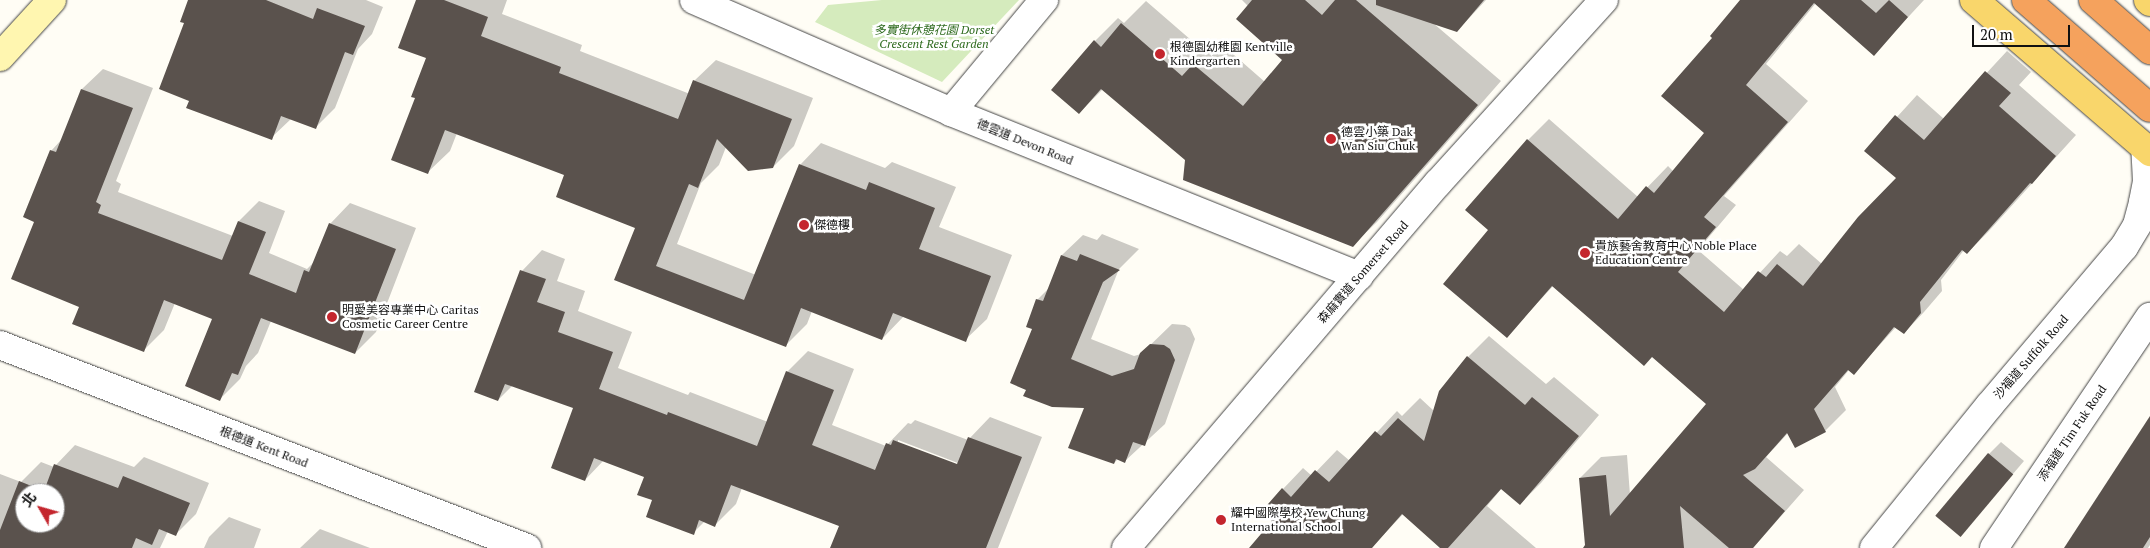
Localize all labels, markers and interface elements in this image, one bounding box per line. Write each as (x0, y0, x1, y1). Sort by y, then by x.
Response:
scale bar (1975, 15, 2072, 47)
park label: 多實街休憩花園 Dorset Crescent Rest Garden (874, 23, 994, 51)
text: 20 m (1980, 24, 2013, 44)
place label: 根德園幼稚園 Kentville Kindergarten (1170, 40, 1293, 68)
marker: 根德園幼稚園 Kentville Kindergarten (1154, 48, 1166, 60)
street label: 德雲道 Devon Road (975, 116, 1075, 168)
place label: 德雲小築 Dak Wan Siu Chuk (1341, 125, 1415, 153)
marker: 德雲小築 Dak Wan Siu Chuk (1325, 133, 1337, 145)
place label: 傑德樓 (814, 218, 850, 232)
street label: 森麻實道 Somerset Road (1315, 218, 1411, 326)
marker: 傑德樓 (798, 219, 810, 231)
place label: 貴族藝舍教育中心 Noble Place Education Centre (1595, 239, 1757, 267)
marker: 貴族藝舍教育中心 Noble Place Education Centre (1579, 247, 1591, 259)
place label: 明愛美容專業中心 Caritas Cosmetic Career Centre (342, 303, 479, 331)
marker: 明愛美容專業中心 Caritas Cosmetic Career Centre (326, 311, 338, 323)
street label: 沙福道 Suffolk Road (1991, 312, 2071, 402)
street label: 添福道 Tim Fuk Road (2035, 382, 2109, 484)
street label: 根德道 Kent Road (218, 424, 310, 470)
north arrow (15, 483, 65, 533)
text: 北 (17, 488, 40, 510)
place label: 耀中國際學校 Yew Chung International School (1231, 506, 1365, 534)
marker: 耀中國際學校 Yew Chung International School (1215, 514, 1227, 526)

